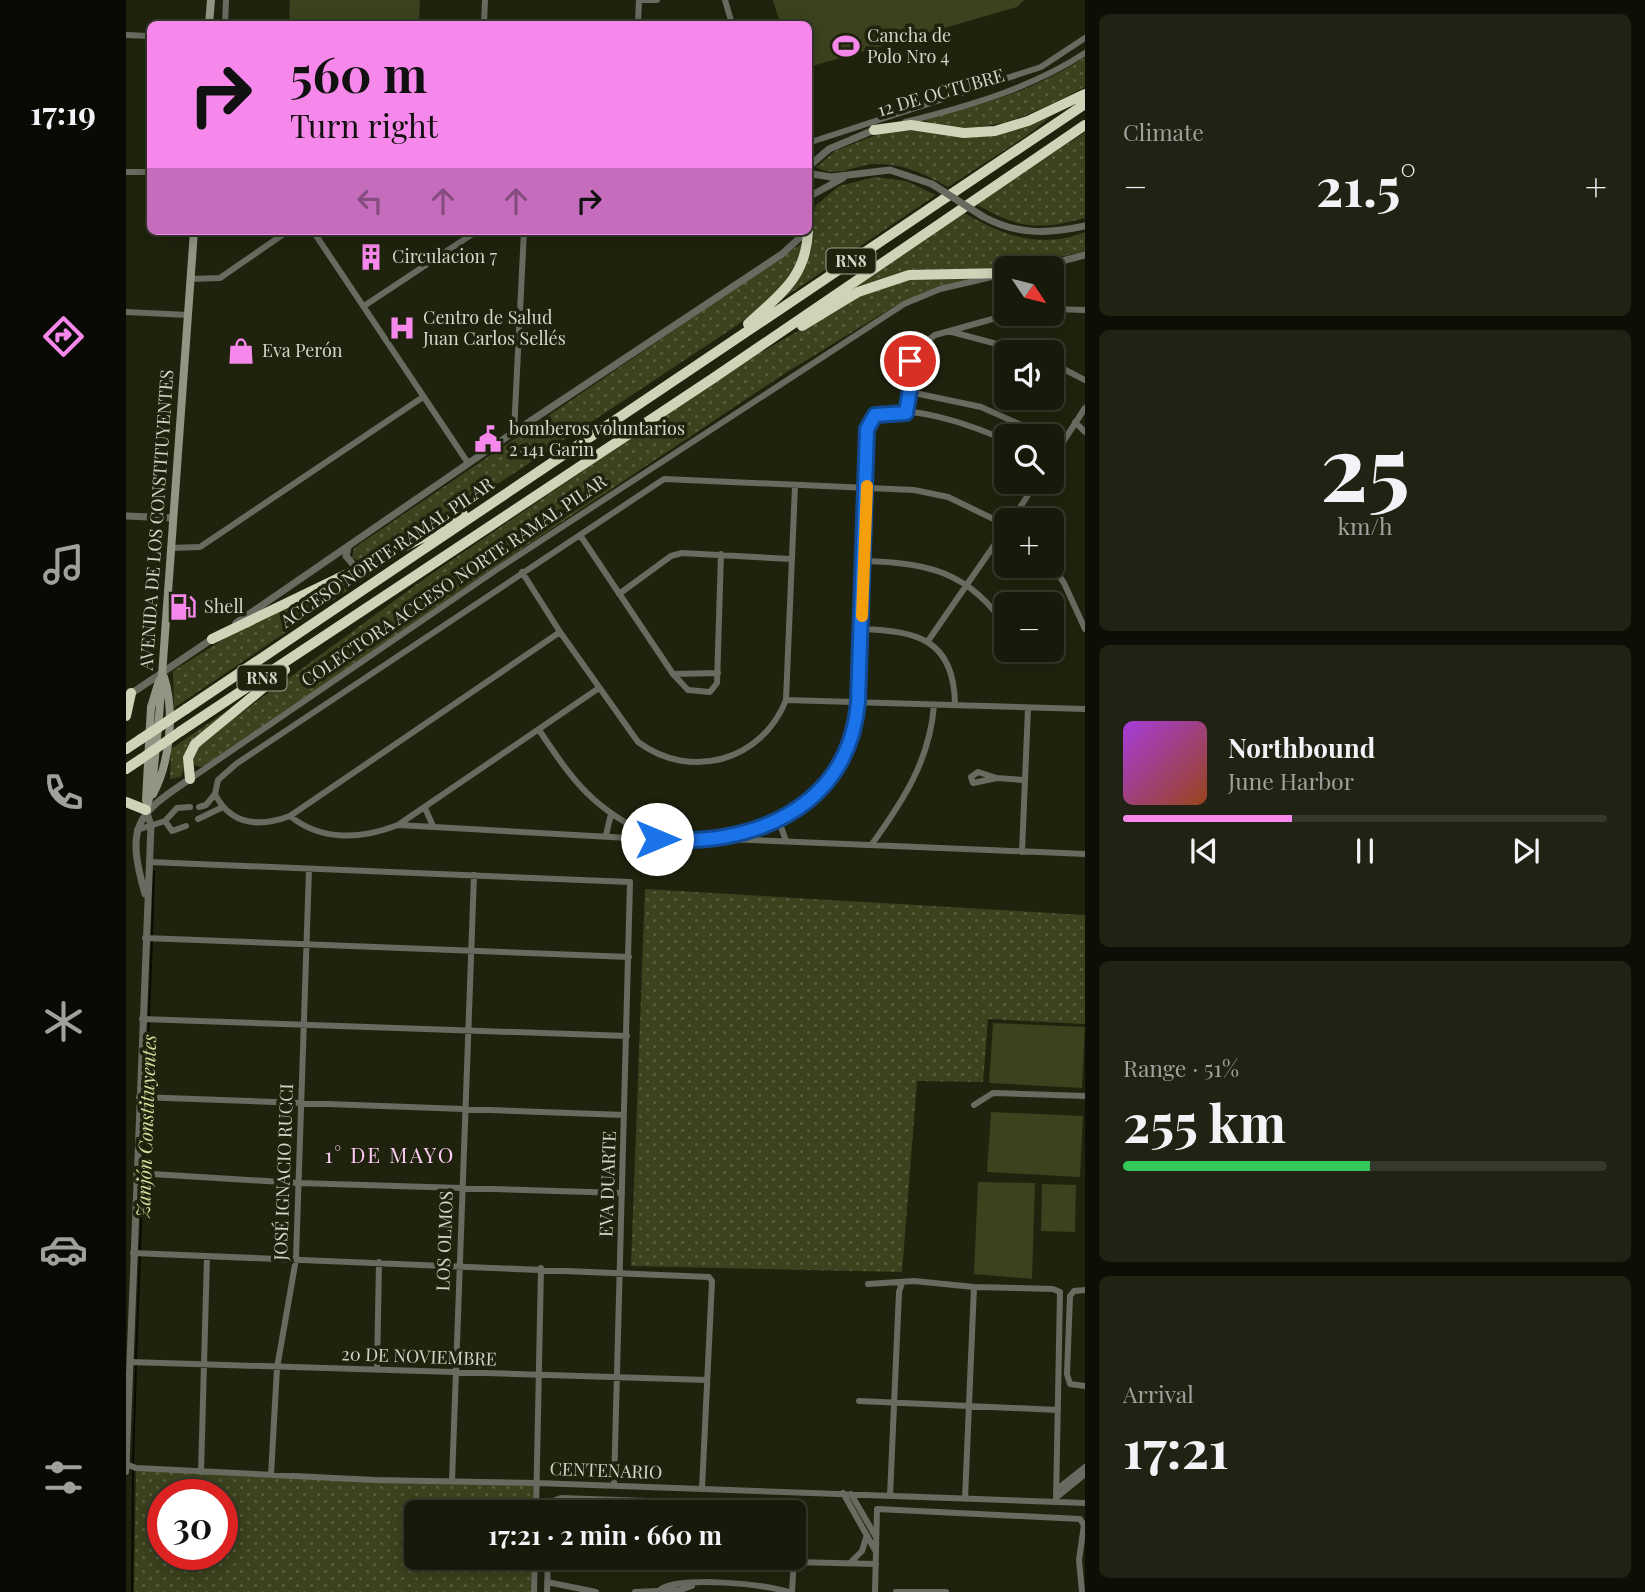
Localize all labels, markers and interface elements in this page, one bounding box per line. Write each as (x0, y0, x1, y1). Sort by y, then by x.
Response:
place label: Cancha de Polo Nro 4 (867, 23, 951, 68)
sports icon: Cancha de Polo Nro 4 (831, 31, 861, 61)
text: 560 m (290, 40, 427, 105)
icon: right (175, 49, 266, 140)
street label: 12 DE OCTUBRE (874, 62, 1007, 122)
text: 17:19 (30, 90, 96, 133)
text: Turn right (290, 103, 438, 146)
text: Climate (1123, 116, 1204, 147)
text: 21.5° (1316, 151, 1416, 220)
text: − (1123, 160, 1148, 211)
text: + (1585, 160, 1607, 211)
icon: left (351, 182, 389, 220)
icon: ahead (424, 182, 462, 220)
icon: ahead (497, 182, 535, 220)
icon: right (570, 182, 608, 220)
building icon: Circulacion 7 (356, 242, 386, 272)
place label: Circulacion 7 (392, 244, 498, 268)
road number: RN8 (826, 248, 876, 274)
north arrow (994, 256, 1064, 326)
map controls (994, 256, 1064, 662)
place label: Centro de Salud Juan Carlos Sellés (422, 305, 566, 350)
icon: directions (39, 312, 88, 361)
hospital icon: Centro de Salud Juan Carlos Sellés (387, 313, 417, 343)
pin (880, 331, 940, 391)
shop icon: Eva Perón (226, 336, 256, 366)
place label: Eva Perón (262, 338, 343, 362)
button: sound (994, 340, 1064, 410)
icon: arrive (891, 342, 929, 380)
street label: AVENIDA DE LOS CONSTITUYENTES (133, 369, 178, 672)
text: 25 (1320, 404, 1410, 525)
place label: bomberos voluntarios 2 141 Garin (509, 416, 685, 461)
public building icon: bomberos voluntarios 2 141 Garin (473, 424, 503, 454)
button: search (994, 424, 1064, 494)
street label: COLECTORA ACCESO NORTE RAMAL PILAR (296, 468, 611, 692)
street label: ACCESO NORTE RAMAL PILAR (274, 471, 498, 633)
button: + (994, 508, 1064, 578)
text: km/h (1337, 510, 1393, 541)
icon: music (39, 540, 88, 589)
fuel station icon: Shell (168, 592, 198, 622)
button: − (994, 592, 1064, 662)
place label: Shell (204, 594, 244, 618)
road number: RN8 (237, 666, 286, 691)
text: Northbound (1228, 730, 1375, 765)
text: June Harbor (1228, 765, 1354, 796)
icon: phone (39, 768, 88, 817)
position arrow (620, 802, 694, 876)
icon: previous (1185, 832, 1223, 870)
icon: pause (1346, 832, 1384, 870)
icon: next (1507, 832, 1545, 870)
icon: climate (39, 997, 88, 1046)
water label: Zanjón Constituyentes (129, 1034, 161, 1219)
text: Range · 51% (1123, 1052, 1239, 1083)
street label: JOSÉ IGNACIO RUCCI (268, 1083, 298, 1262)
text: 255 km (1123, 1087, 1286, 1156)
street label: EVA DUARTE (593, 1130, 621, 1237)
district label: 1° DE MAYO (325, 1140, 455, 1168)
street label: LOS OLMOS (430, 1190, 458, 1292)
icon: car (39, 1225, 88, 1274)
street label: 20 DE NOVIEMBRE (341, 1341, 497, 1371)
text: Arrival (1123, 1378, 1194, 1409)
text: 17:21 (1123, 1413, 1229, 1482)
icon: filters (39, 1453, 88, 1502)
street label: CENTENARIO (549, 1456, 663, 1484)
speed limit sign: 30 (147, 1479, 238, 1570)
text: 17:21 · 2 min · 660 m (488, 1517, 722, 1552)

